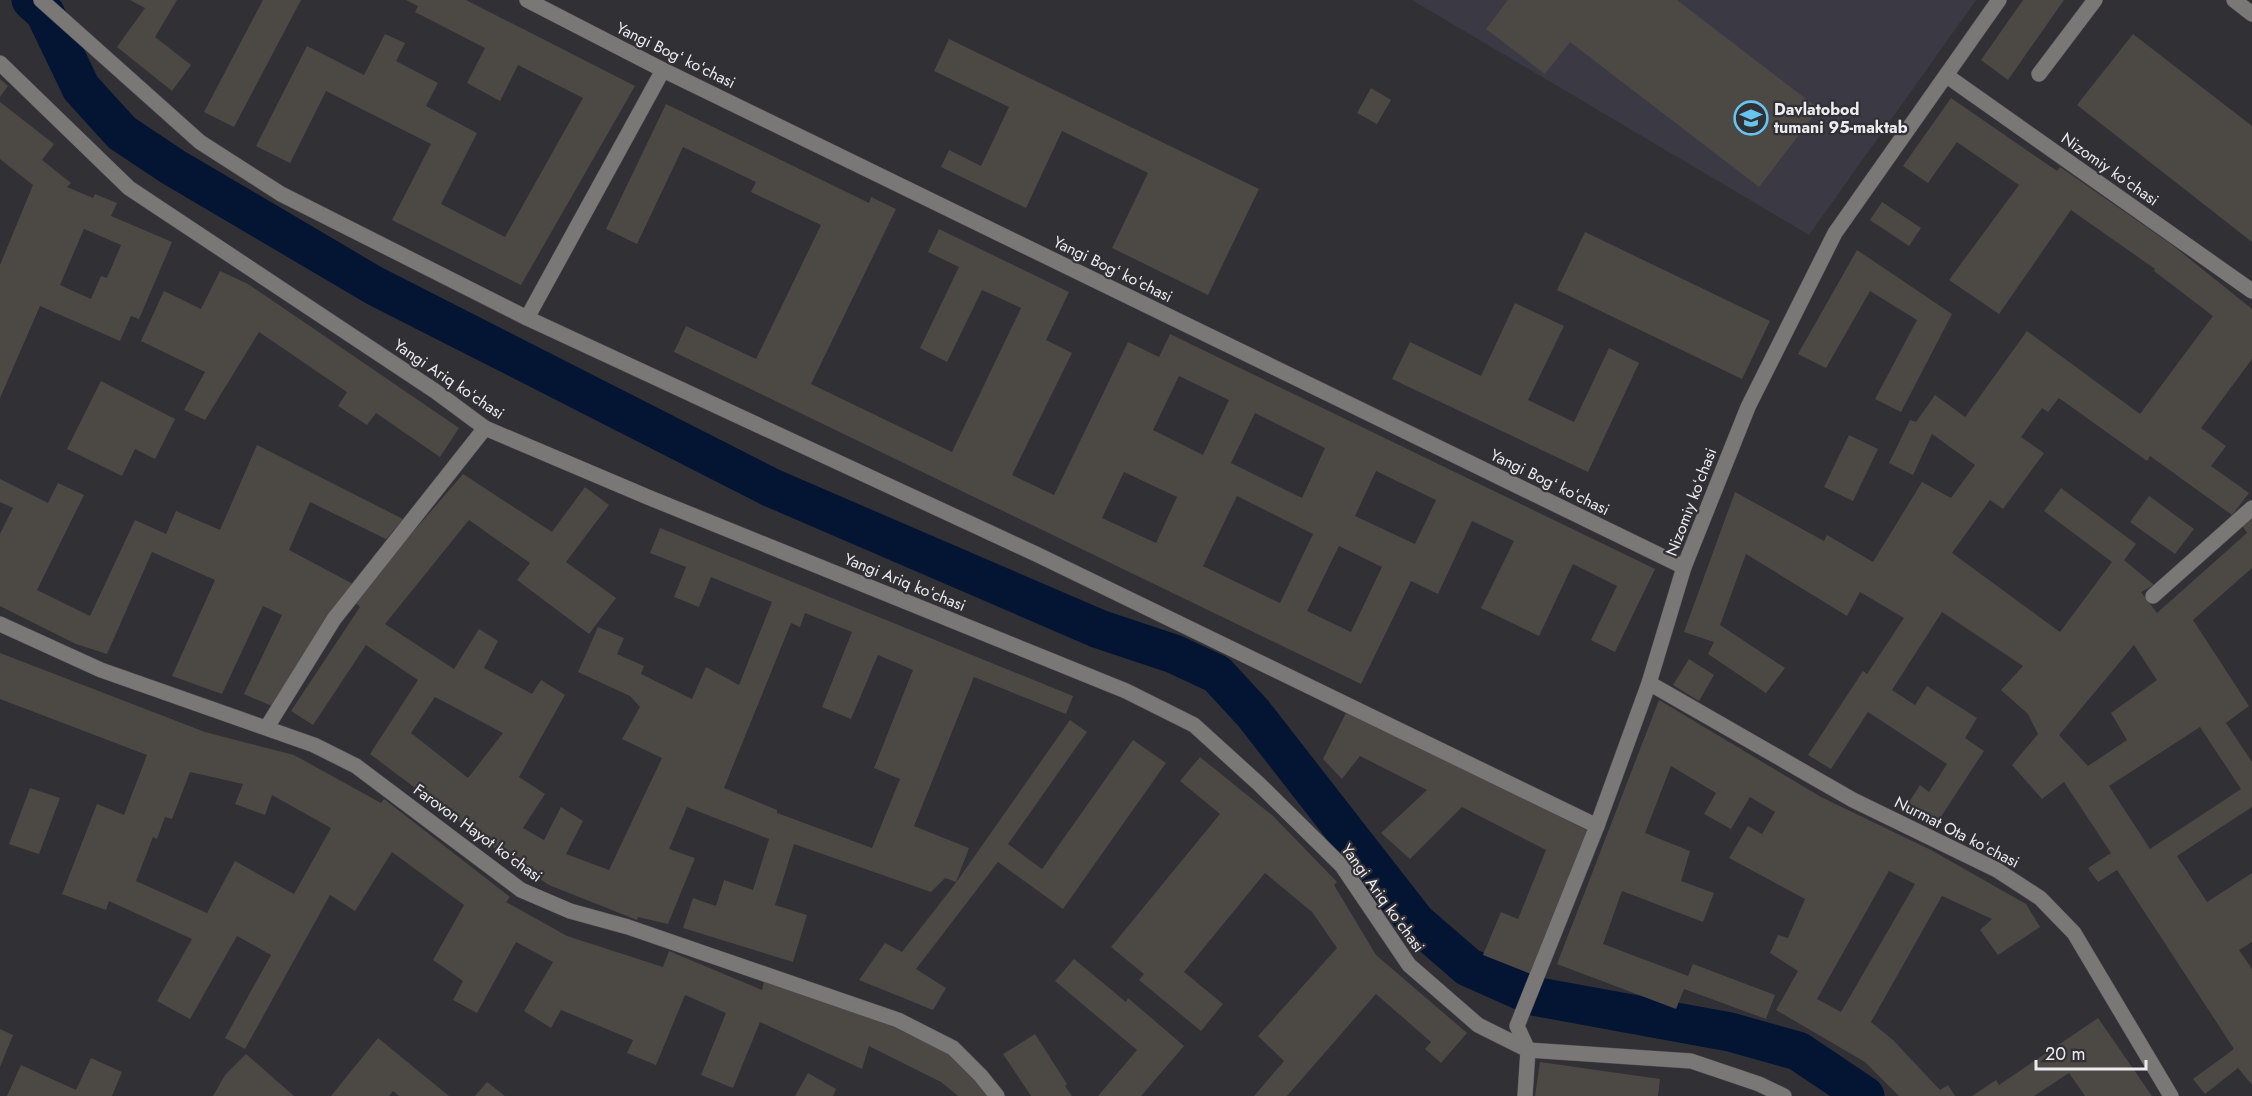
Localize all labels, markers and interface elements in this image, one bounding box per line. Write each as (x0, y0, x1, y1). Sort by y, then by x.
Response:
street label: Yangi Bogʻ koʻchasi (612, 16, 740, 94)
place label: Davlatobod tumani 95-maktab (1774, 98, 1908, 139)
school or university icon: Davlatobod tumani 95-maktab (1733, 100, 1769, 136)
street label: Nizomiy koʻchasi (2057, 127, 2163, 211)
street label: Yangi Bogʻ koʻchasi (1049, 230, 1177, 308)
street label: Yangi Ariq koʻchasi (389, 333, 509, 425)
street label: Yangi Bogʻ koʻchasi (1486, 443, 1614, 521)
street label: Nizomiy koʻchasi (1660, 445, 1722, 559)
street label: Yangi Ariq koʻchasi (841, 547, 969, 617)
street label: Farovon Hayot koʻchasi (409, 778, 547, 888)
street label: Nurmat Ota koʻchasi (1891, 791, 2023, 873)
street label: Yangi Ariq koʻchasi (1336, 839, 1430, 957)
scale bar (2036, 1033, 2146, 1071)
text: 20 m (2045, 1041, 2085, 1067)

